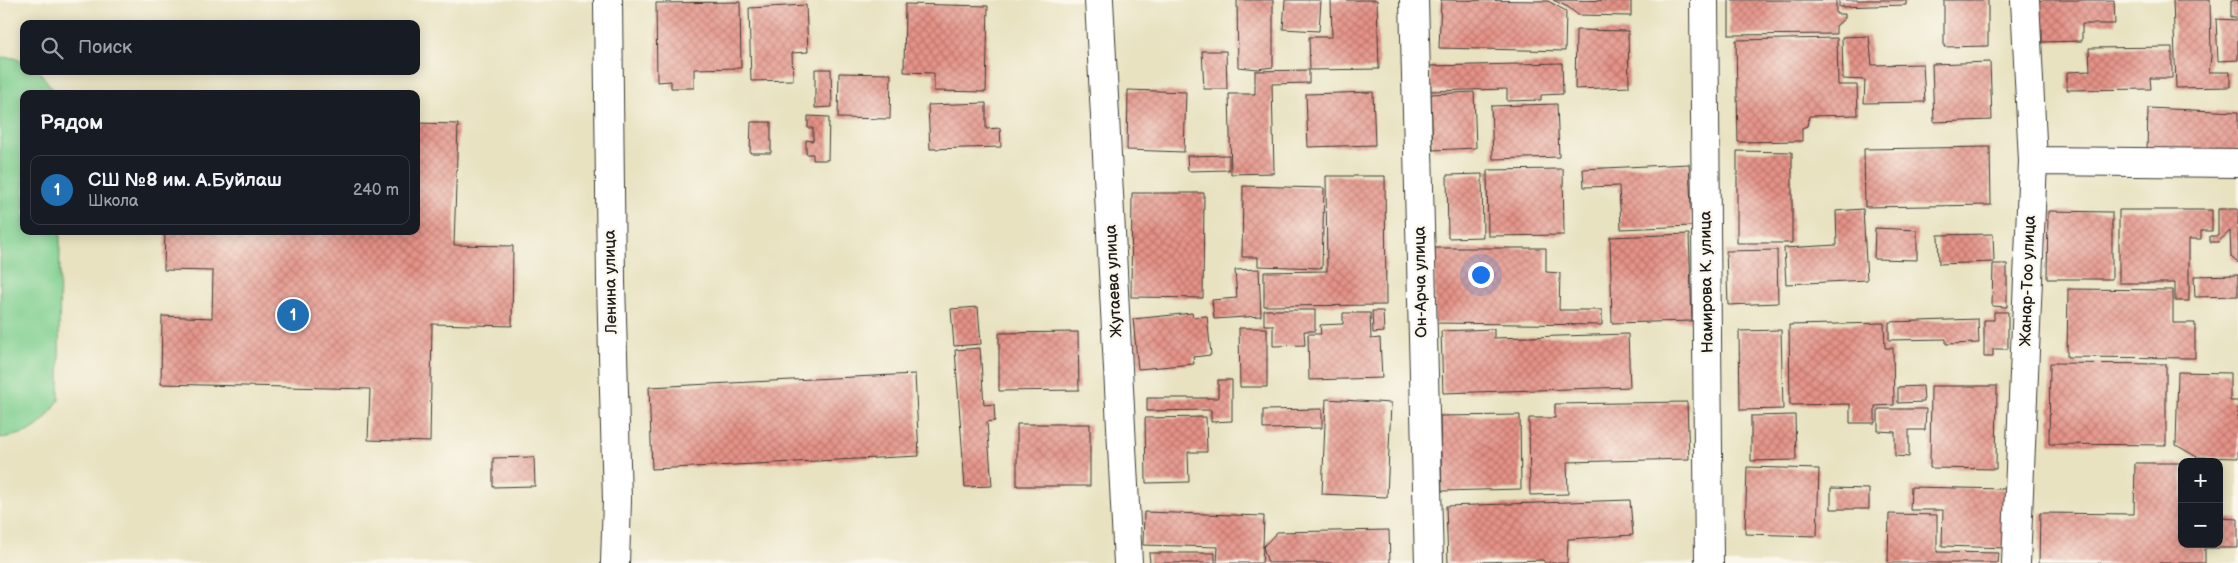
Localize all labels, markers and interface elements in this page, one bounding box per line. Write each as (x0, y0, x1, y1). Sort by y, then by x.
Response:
search box (20, 20, 420, 75)
icon: search (38, 34, 66, 62)
text: Поиск (78, 36, 132, 59)
text: Рядом (40, 110, 103, 135)
text: СШ №8 им. А.Буйлаш (88, 169, 282, 192)
text: 1 (54, 181, 60, 200)
text: 240 m (353, 181, 399, 200)
text: Школа (88, 192, 138, 211)
street label: Намирова К. улица (1696, 210, 1718, 353)
street label: Жанар-Тоо улица (2016, 214, 2040, 347)
street label: Жутаева улица (1102, 223, 1126, 338)
street label: Он-Арча улица (1411, 226, 1431, 338)
street label: Ленина улица (601, 229, 621, 335)
your location (1468, 262, 1494, 288)
pin: 1 (277, 296, 309, 334)
map controls (2178, 458, 2223, 548)
button: + (2178, 458, 2223, 503)
button: − (2178, 503, 2223, 548)

